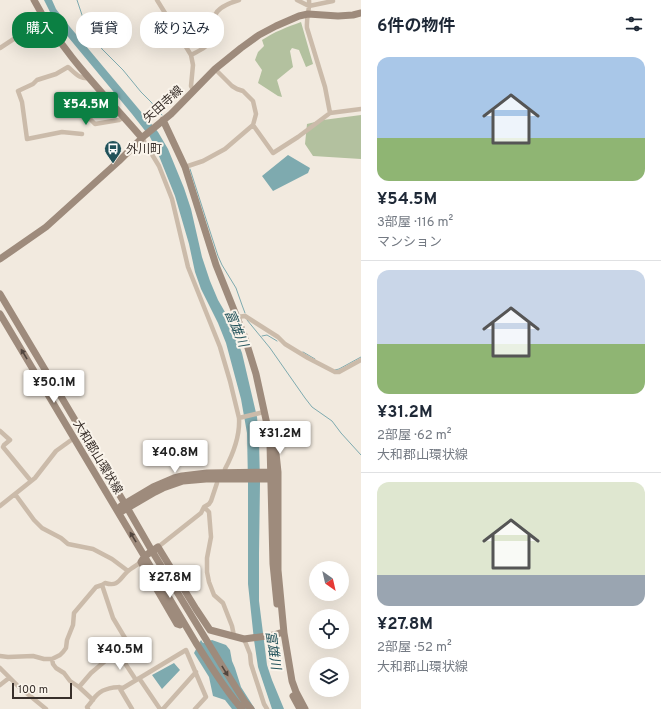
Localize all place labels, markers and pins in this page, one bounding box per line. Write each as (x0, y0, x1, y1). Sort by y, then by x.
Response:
pin: ¥54.5M (53, 92, 119, 126)
bus stop icon: 外川町 (103, 139, 123, 164)
place label: 外川町 (126, 142, 162, 158)
pin: ¥50.1M (21, 370, 87, 404)
pin: ¥31.2M (247, 421, 313, 455)
pin: ¥40.8M (142, 440, 208, 474)
pin: ¥27.8M (137, 565, 203, 599)
pin: ¥40.5M (87, 637, 153, 671)

